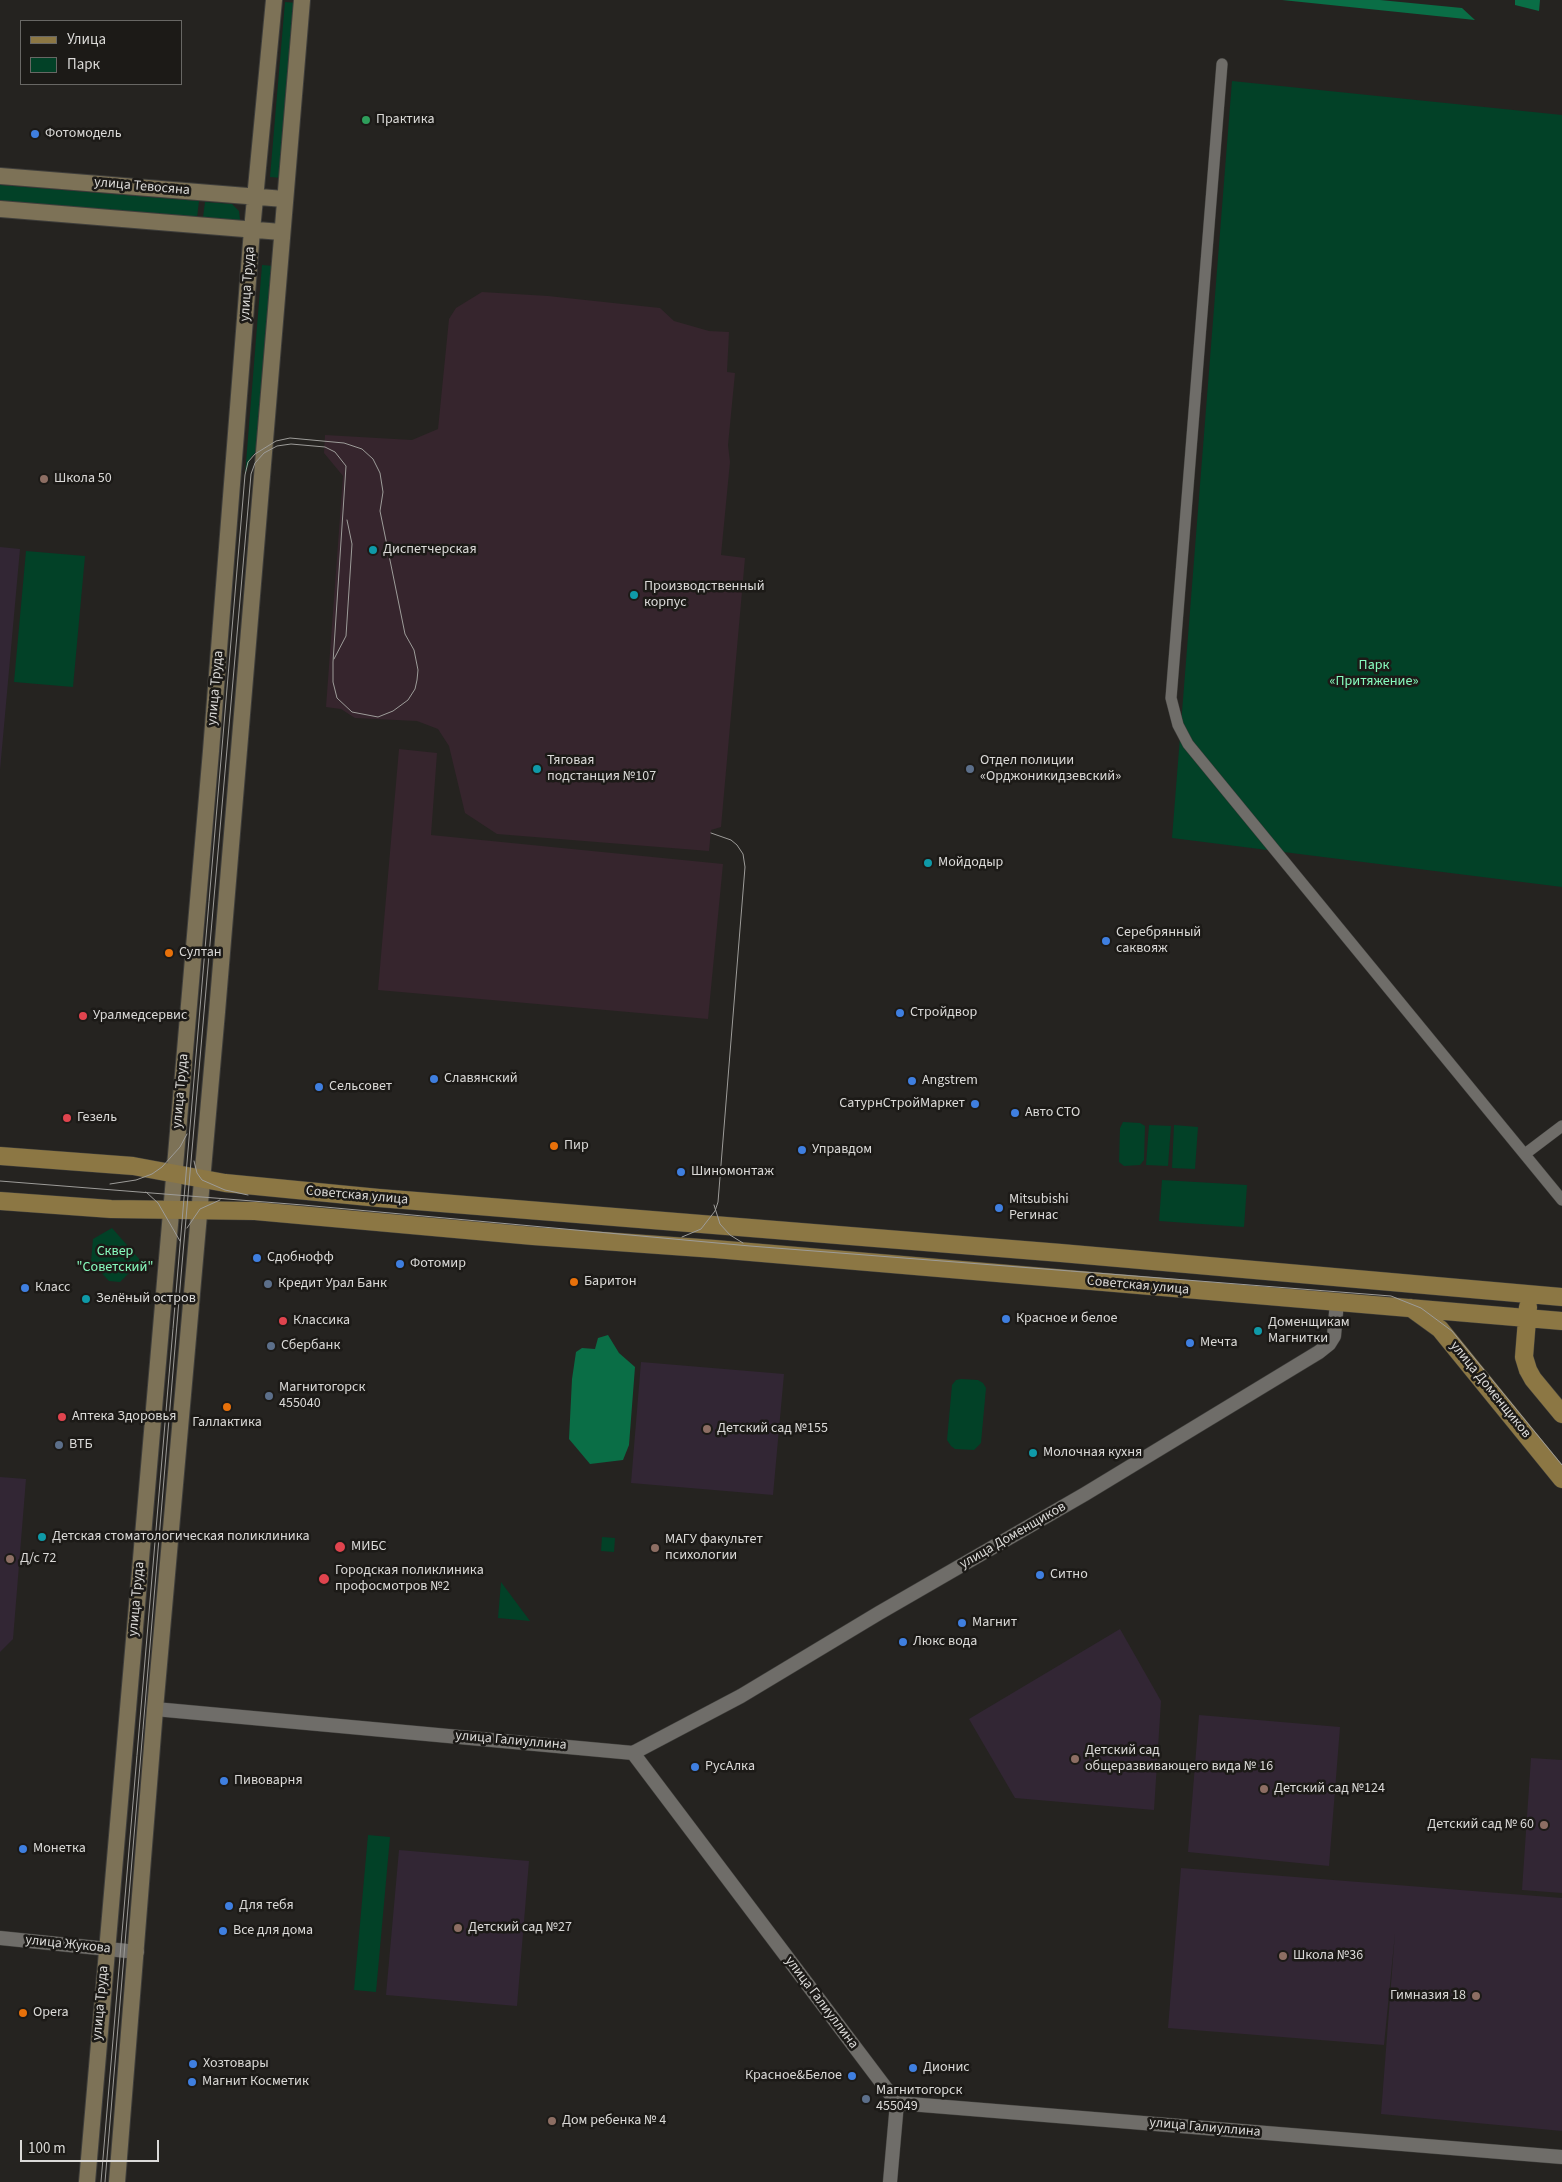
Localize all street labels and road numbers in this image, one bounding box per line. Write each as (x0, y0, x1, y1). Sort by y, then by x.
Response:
street label: улица Тевосяна (93, 174, 191, 200)
street label: улица Труда (237, 246, 259, 322)
street label: улица Труда (204, 650, 228, 726)
street label: улица Труда (169, 1053, 193, 1129)
street label: Советская улица (305, 1183, 409, 1209)
street label: Советская улица (1086, 1273, 1190, 1299)
street label: улица Доменщиков (1446, 1338, 1534, 1442)
street label: улица Доменщиков (957, 1499, 1069, 1573)
street label: улица Труда (125, 1561, 149, 1637)
street label: улица Галиуллина (455, 1728, 567, 1754)
street label: улица Жукова (24, 1932, 112, 1958)
street label: улица Галиуллина (781, 1953, 861, 2053)
street label: улица Труда (89, 1965, 113, 2041)
street label: улица Галиуллина (1149, 2115, 1261, 2141)

